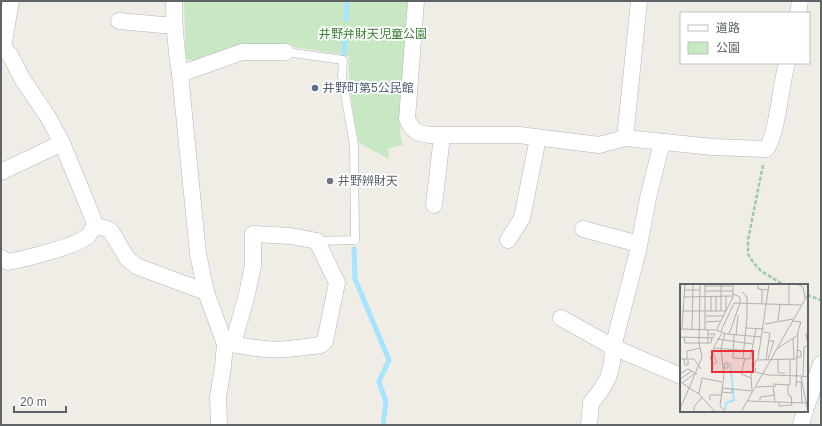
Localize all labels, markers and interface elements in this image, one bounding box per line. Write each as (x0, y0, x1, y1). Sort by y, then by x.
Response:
legend (680, 12, 810, 64)
text: 道路 (716, 21, 740, 35)
park label: 井野弁財天児童公園 (319, 27, 427, 41)
text: 公園 (716, 41, 740, 55)
place label: 井野町第5公民館 (323, 81, 414, 95)
marker: 井野町第5公民館 (310, 83, 320, 93)
place label: 井野辨財天 (338, 174, 398, 188)
marker: 井野辨財天 (325, 176, 335, 186)
inset map (680, 284, 808, 412)
scale bar (14, 388, 66, 414)
text: 20 m (20, 395, 47, 409)

